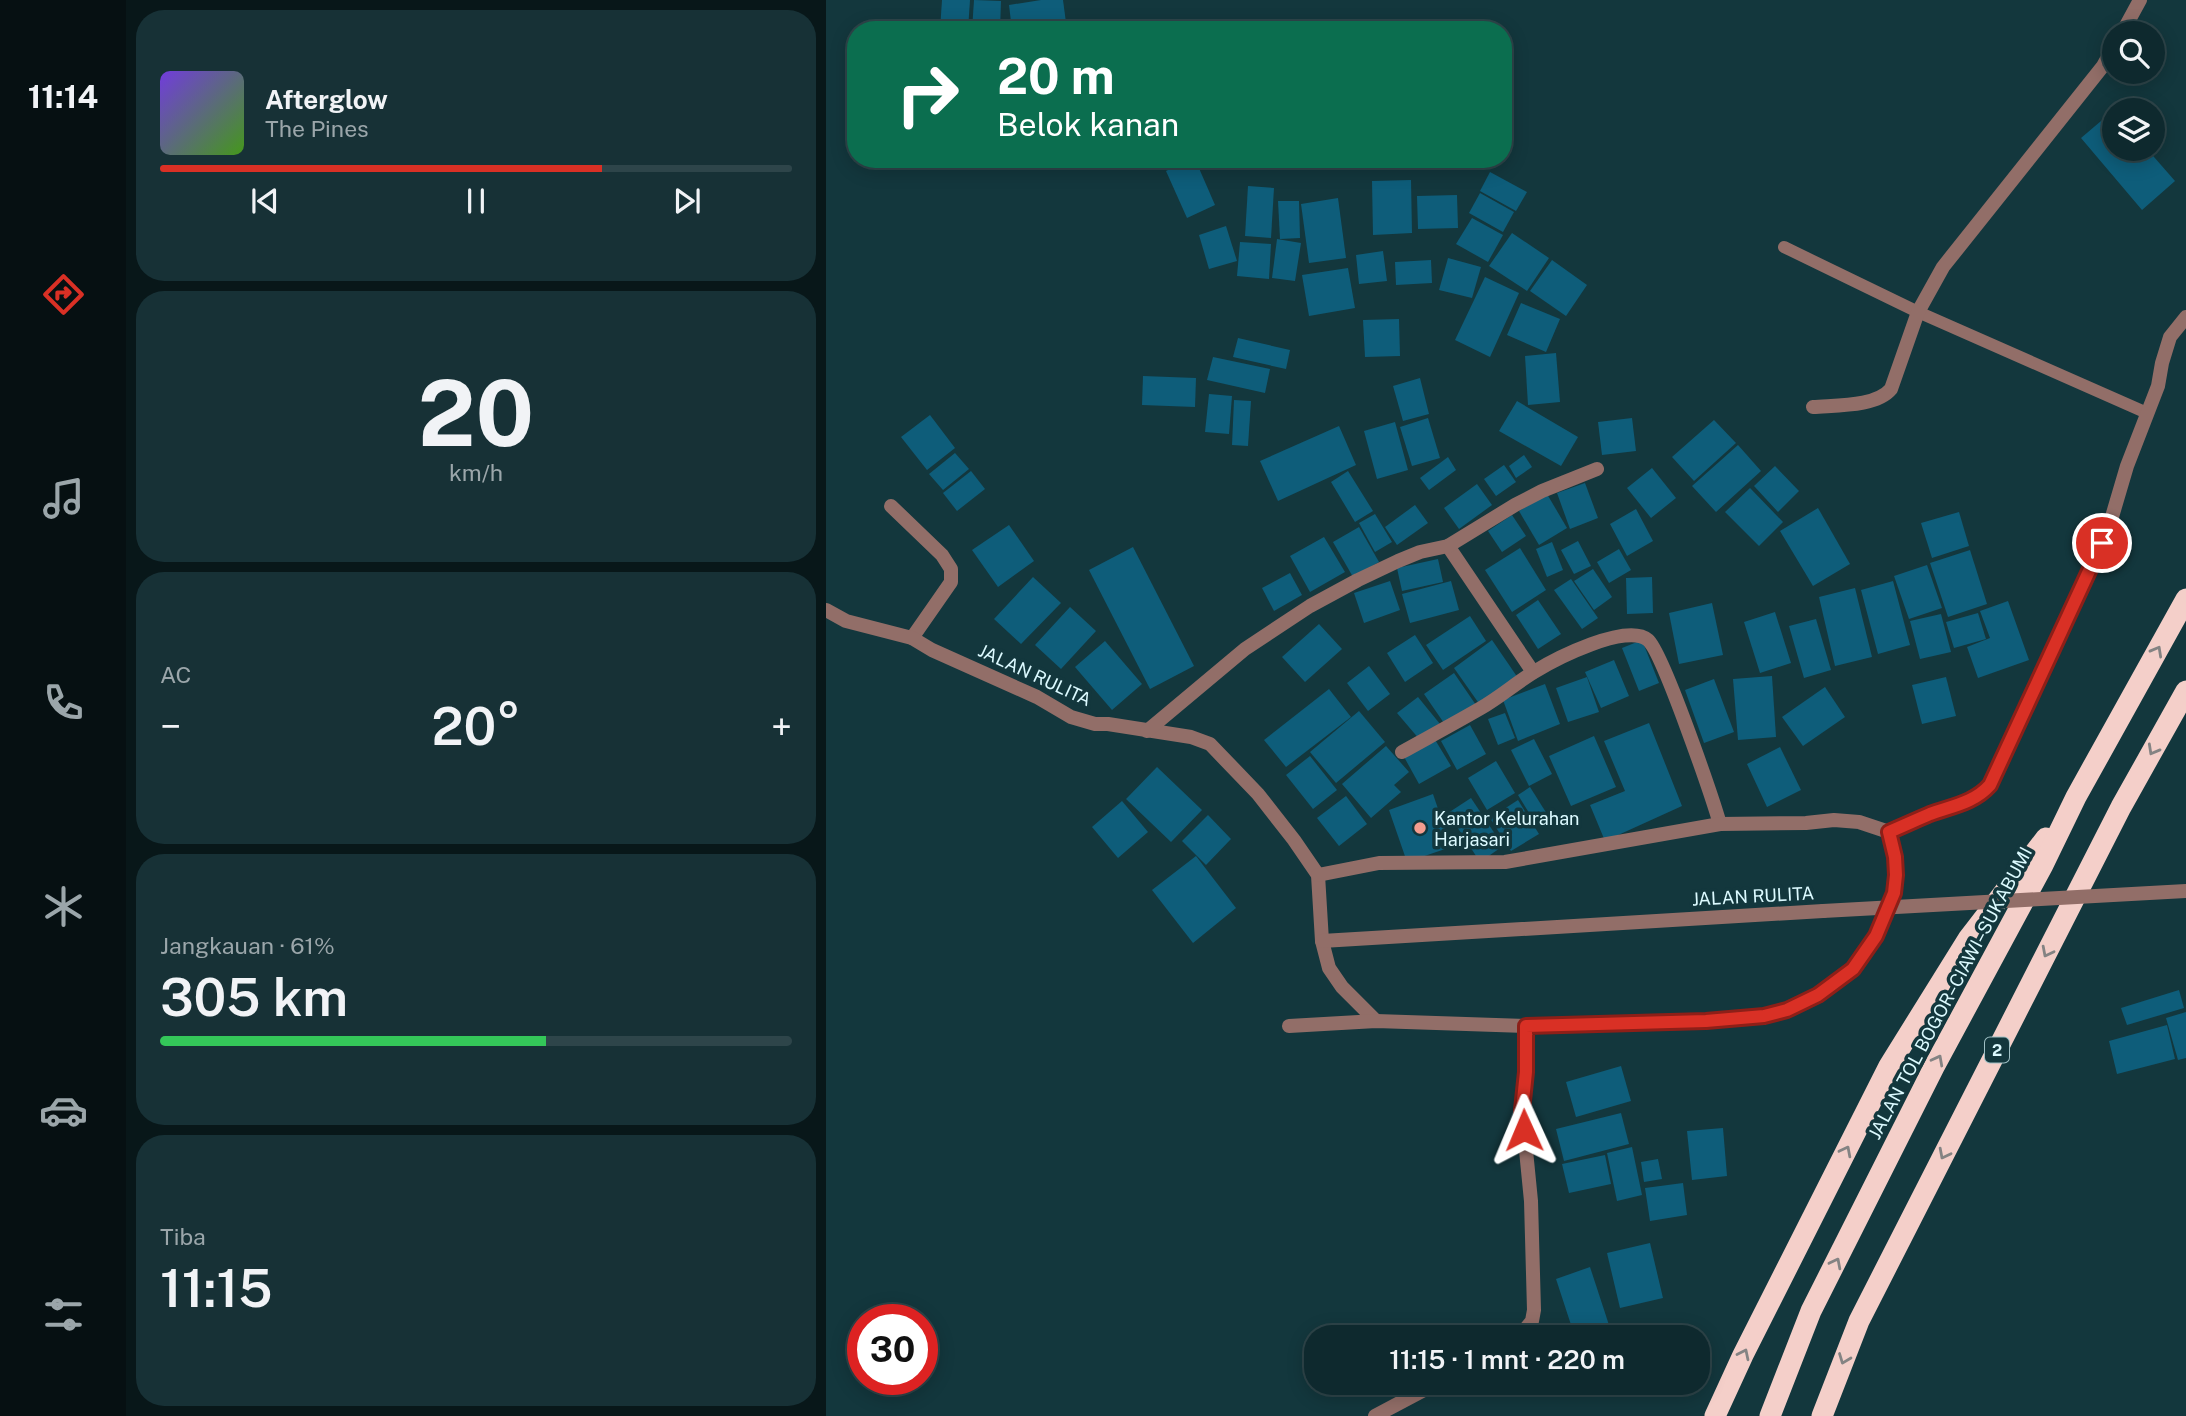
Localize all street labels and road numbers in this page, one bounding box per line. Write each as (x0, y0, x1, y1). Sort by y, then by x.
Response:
street label: JALAN RULITA (975, 640, 1095, 710)
street label: JALAN TOL BOGOR–CIAWI–SUKABUMI (1864, 843, 2036, 1143)
street label: JALAN RULITA (1691, 882, 1815, 910)
road number: 2 (1985, 1038, 2009, 1062)

